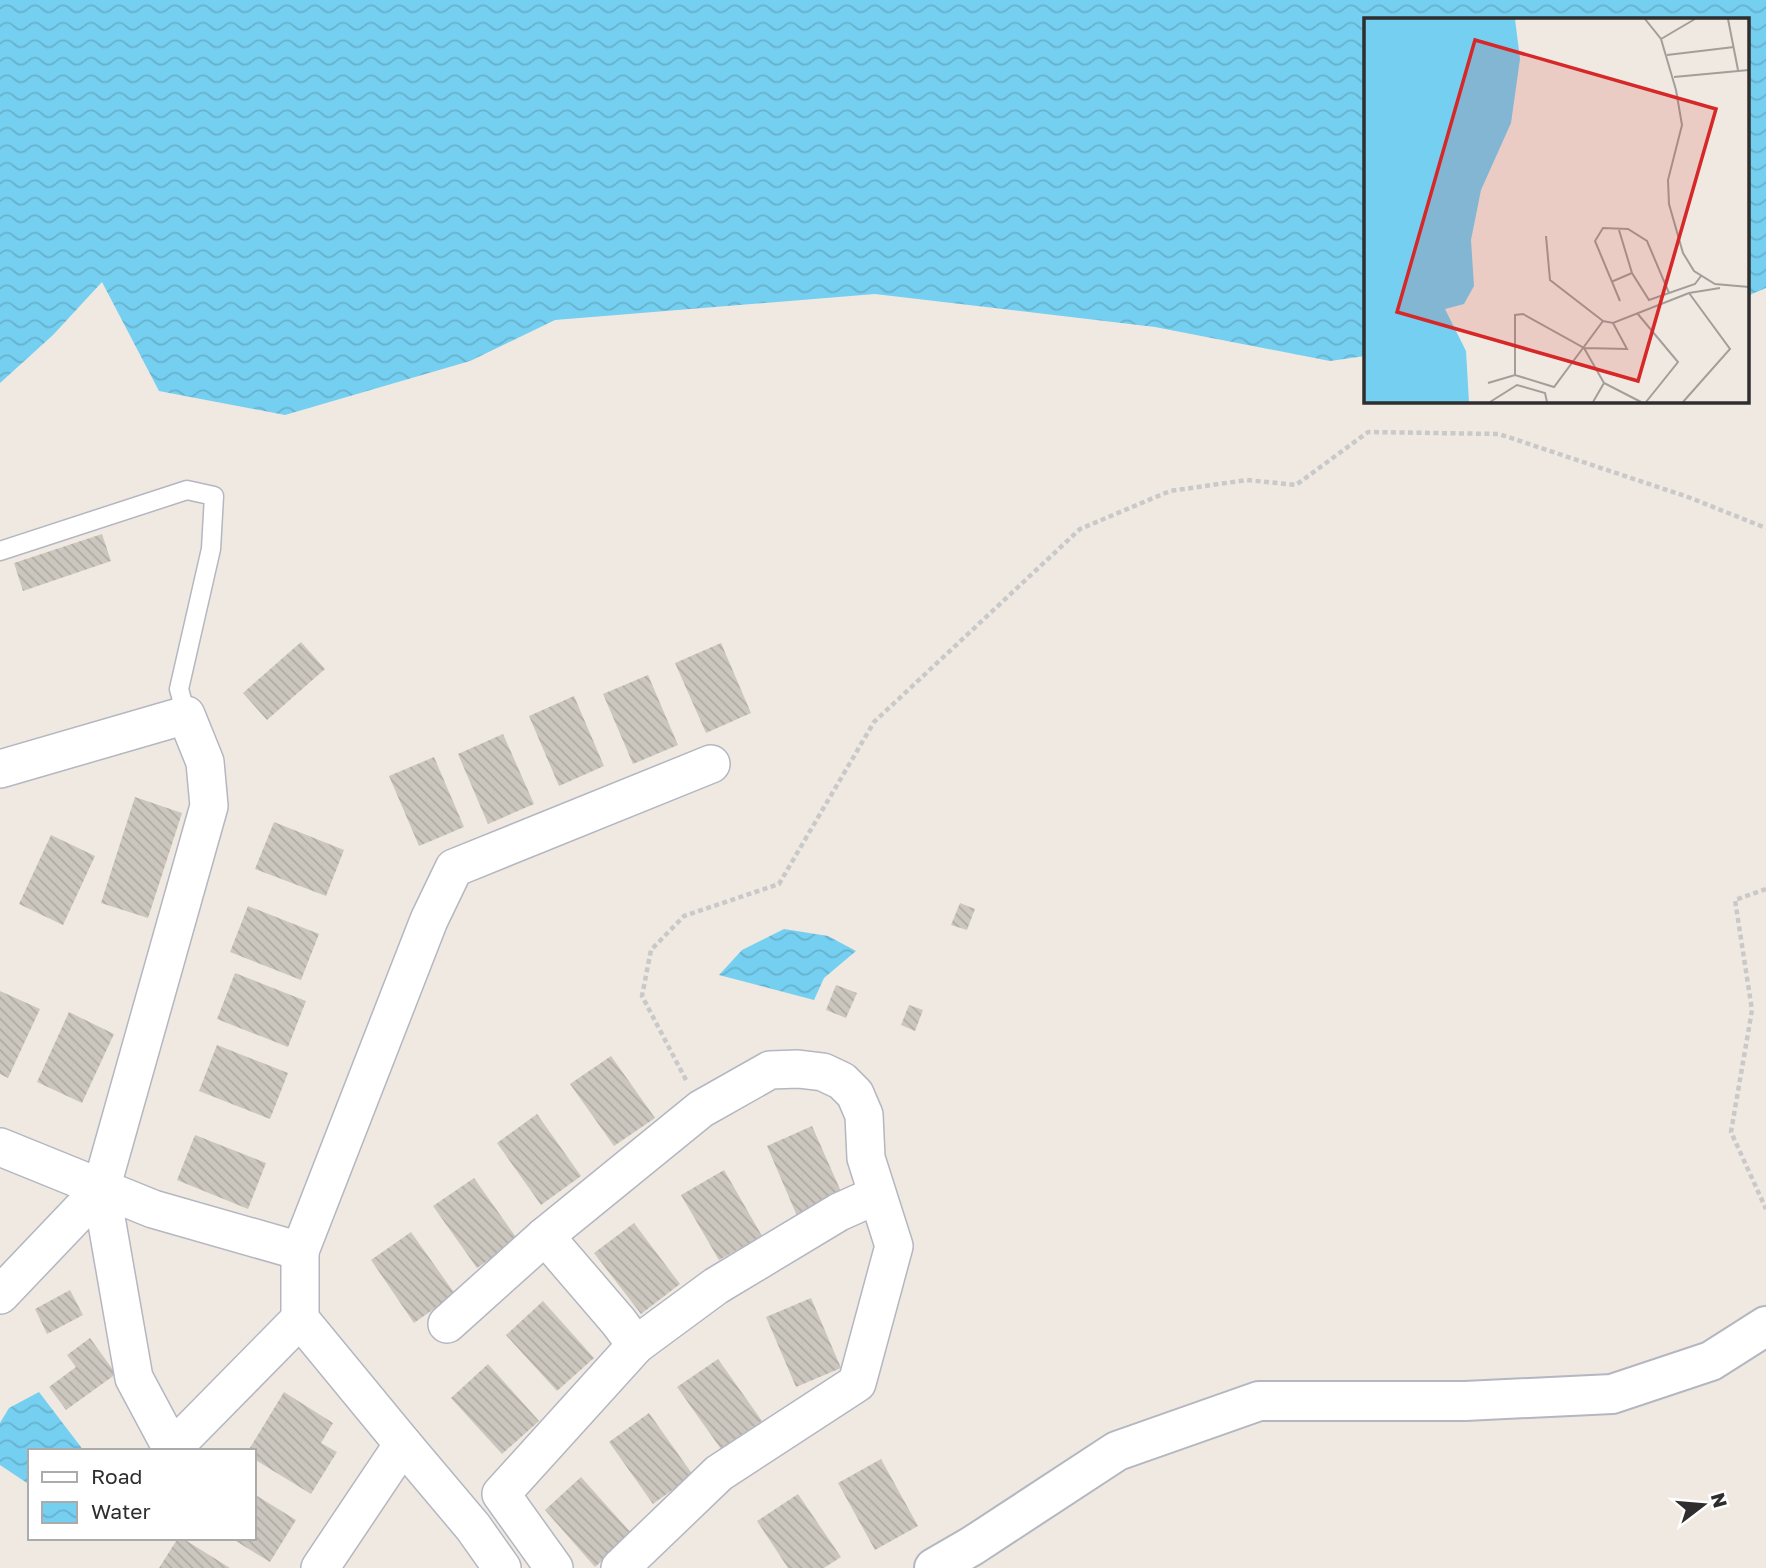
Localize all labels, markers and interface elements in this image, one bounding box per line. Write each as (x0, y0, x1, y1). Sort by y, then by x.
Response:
inset map (1364, 18, 1748, 402)
legend (28, 1449, 256, 1540)
text: Road (91, 1463, 142, 1489)
north arrow (1668, 1470, 1738, 1540)
text: N (1707, 1490, 1733, 1510)
text: Water (91, 1498, 151, 1524)

